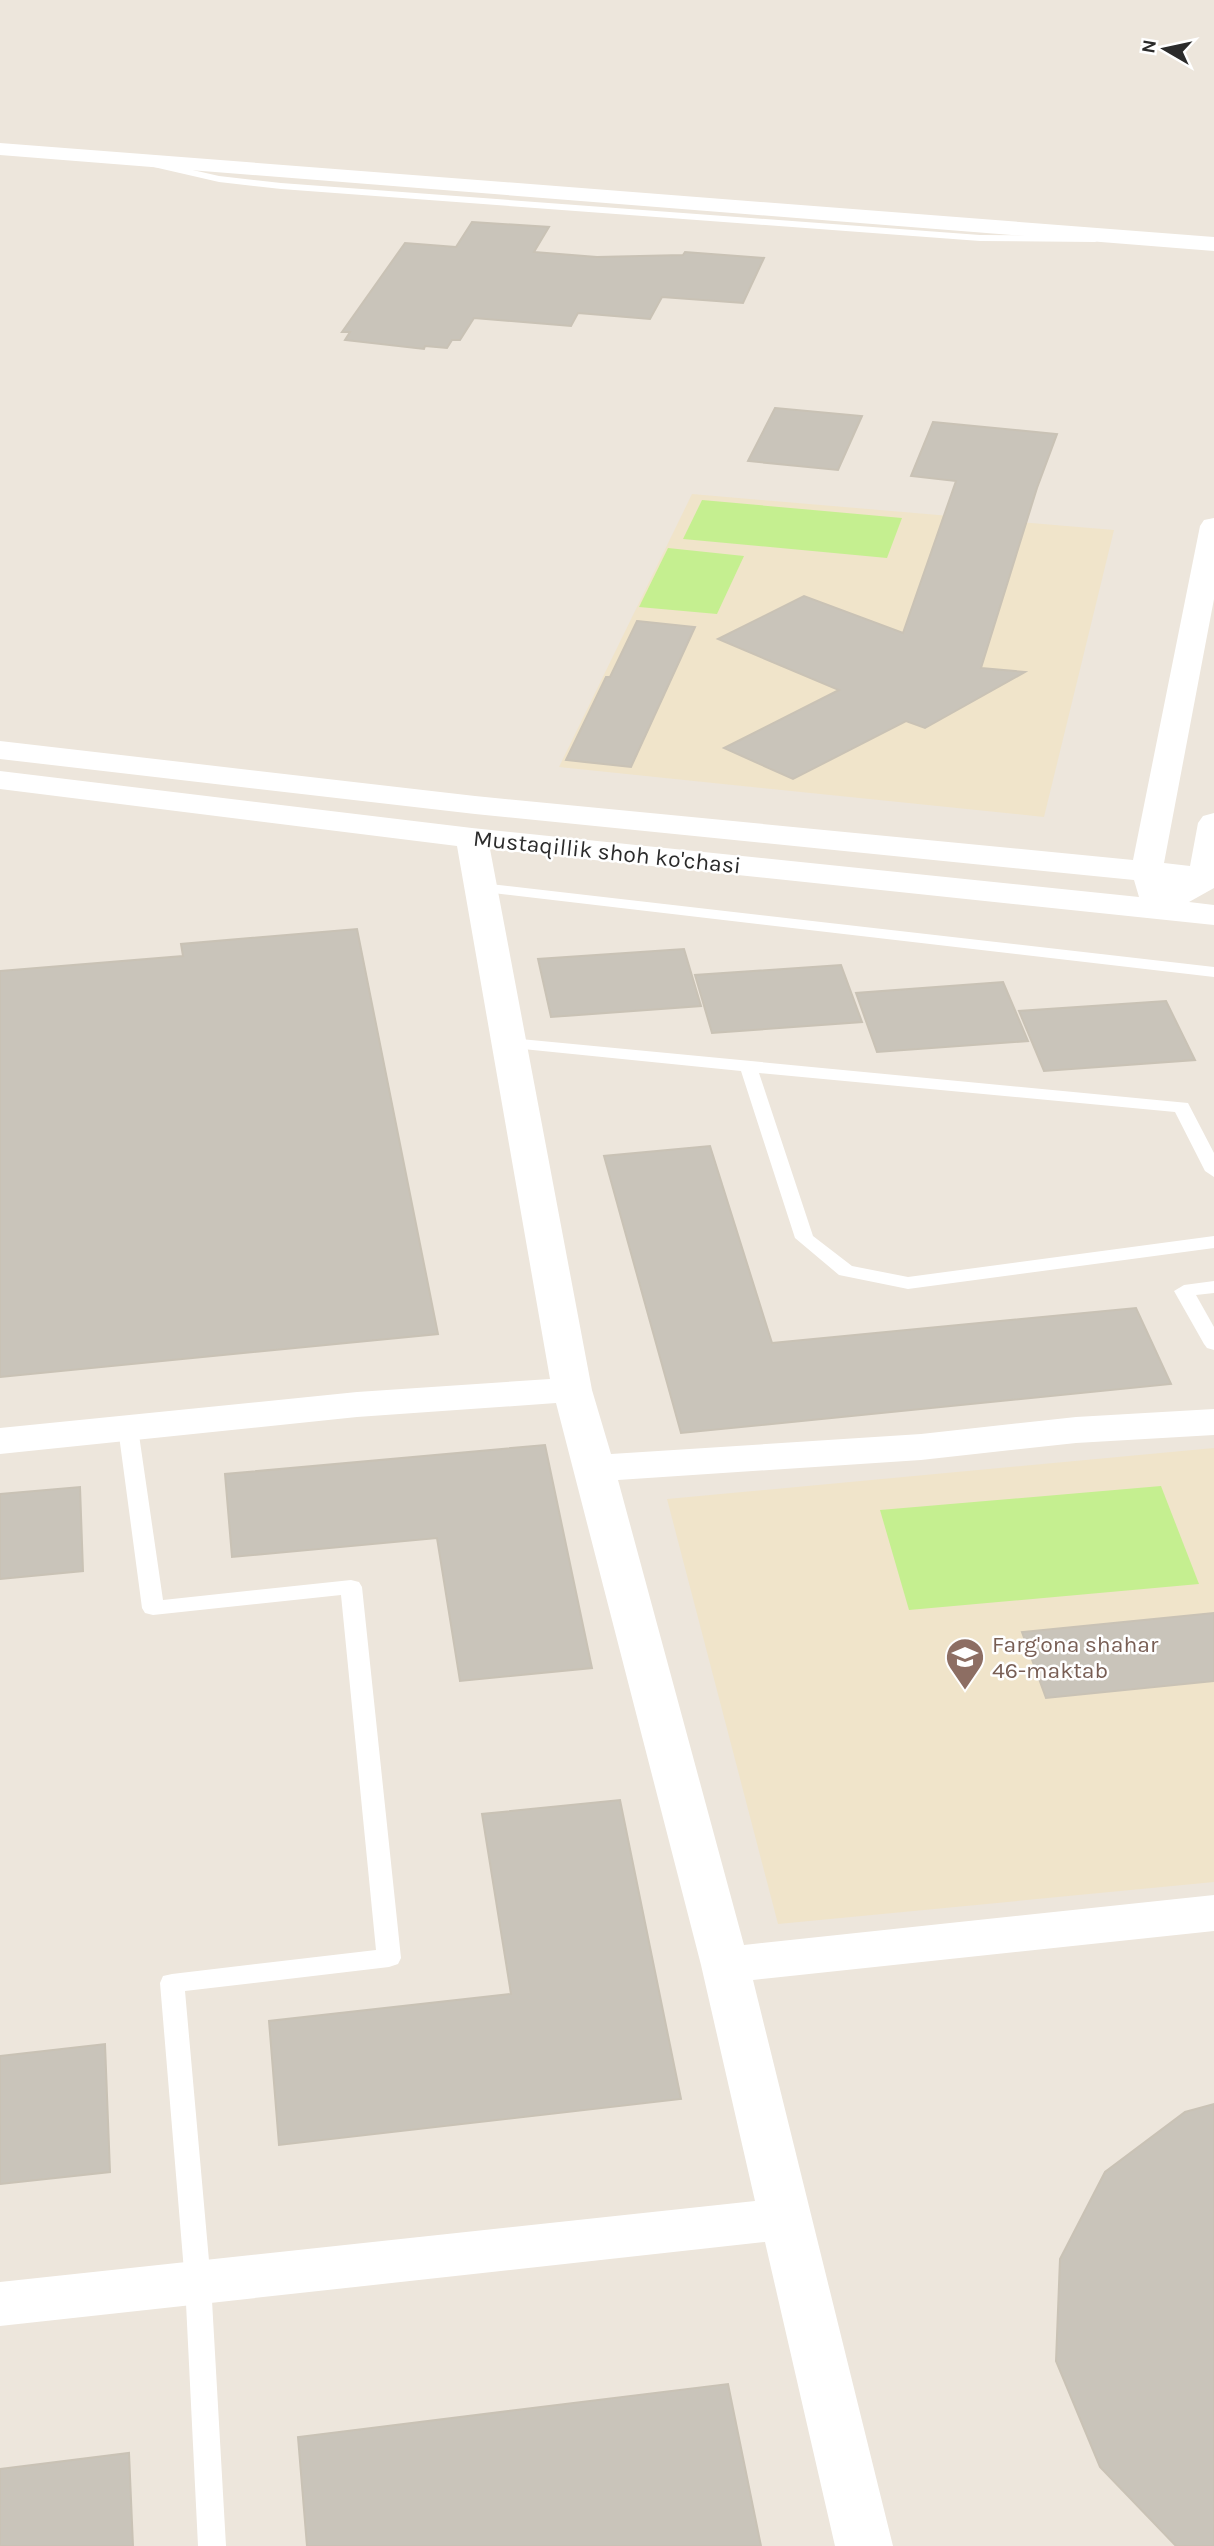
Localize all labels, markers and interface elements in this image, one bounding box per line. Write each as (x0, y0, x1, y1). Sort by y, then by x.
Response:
north arrow (1130, 14, 1200, 84)
text: N (1137, 38, 1161, 55)
street label: Mustaqillik shoh ko'chasi (472, 825, 742, 879)
place label: Farg'ona shahar 46-maktab (992, 1631, 1159, 1684)
school or university icon: Farg'ona shahar 46-maktab (944, 1636, 986, 1691)

